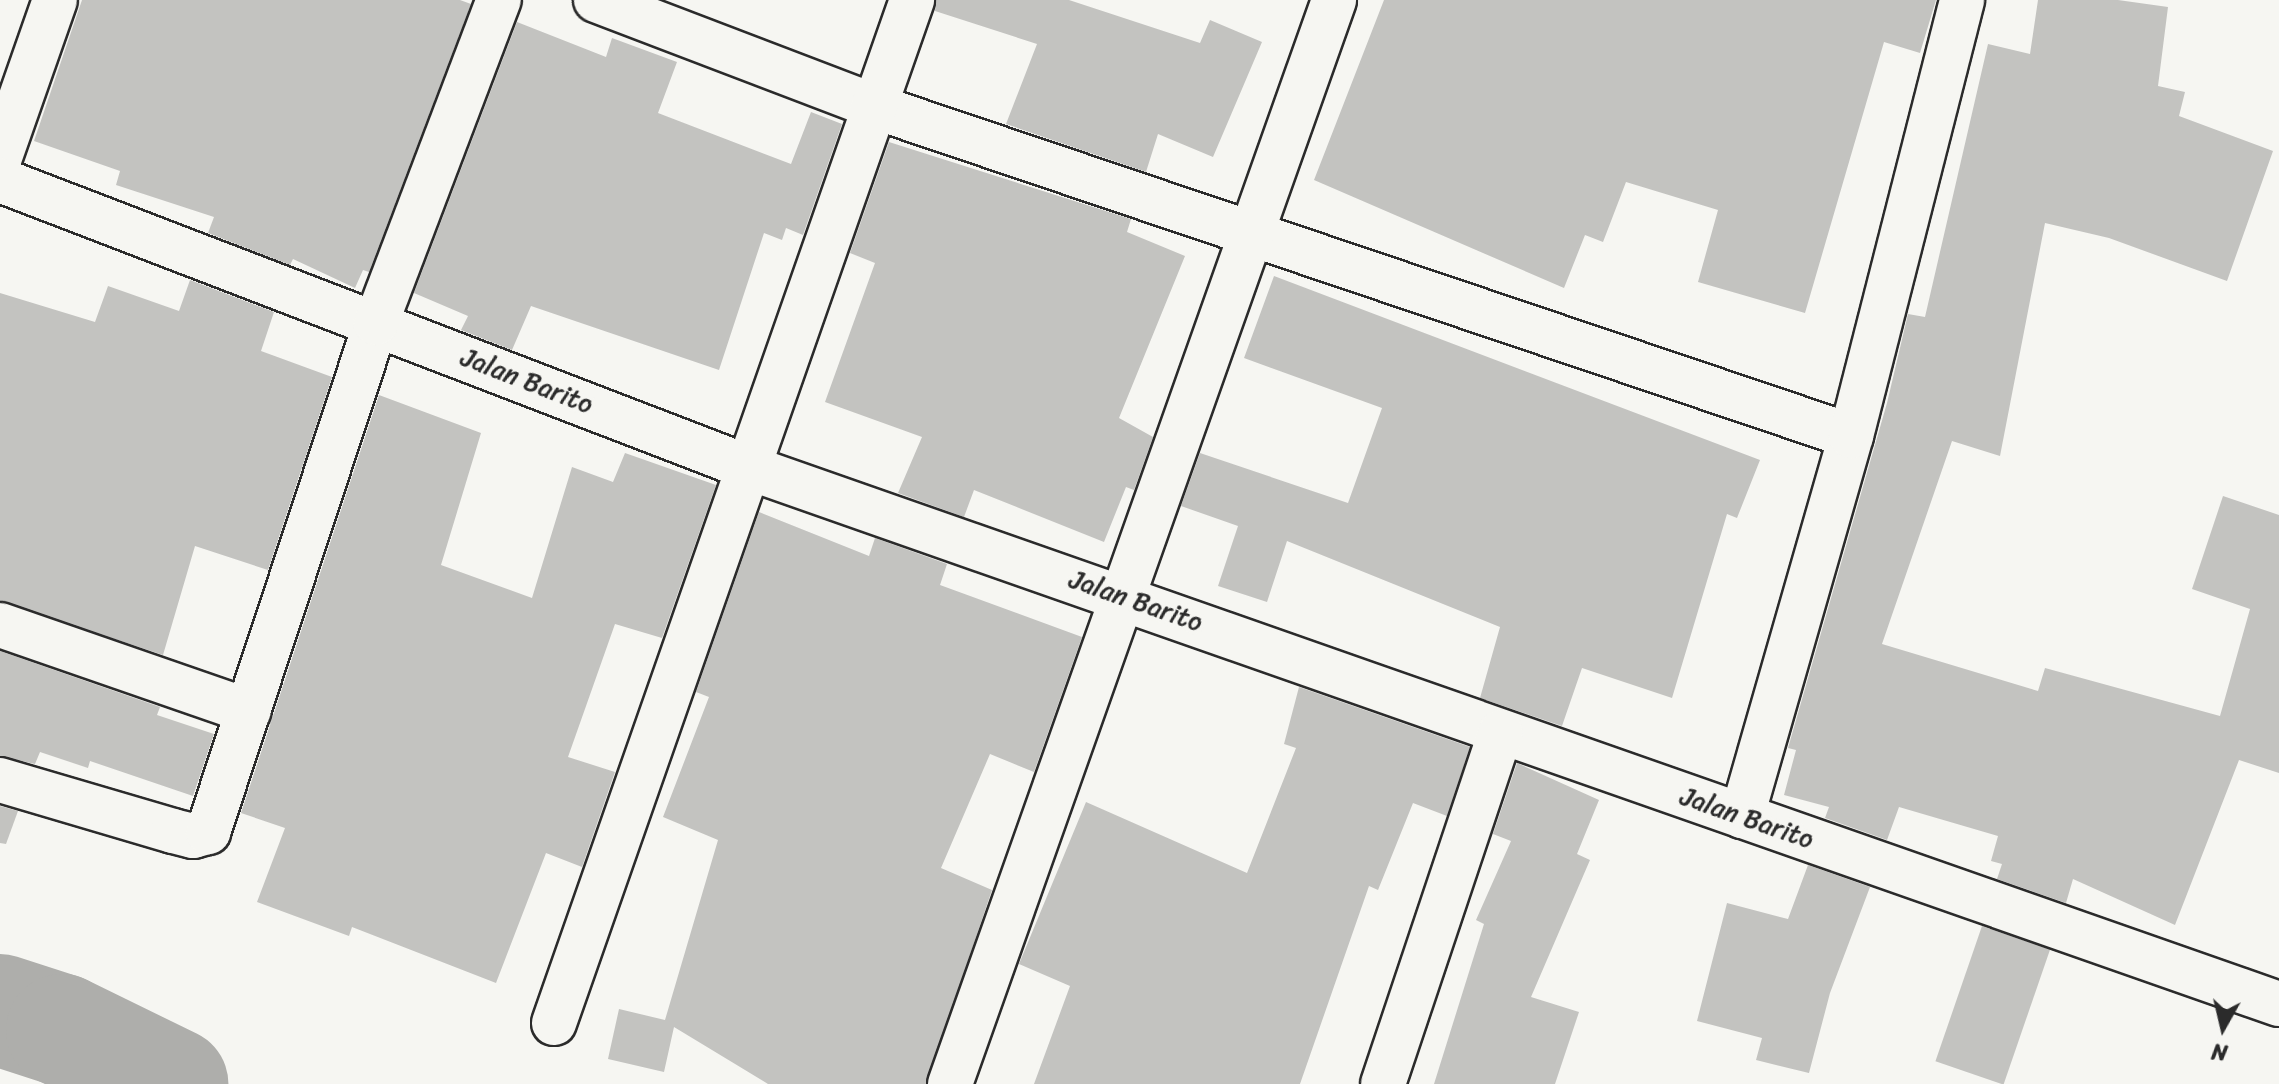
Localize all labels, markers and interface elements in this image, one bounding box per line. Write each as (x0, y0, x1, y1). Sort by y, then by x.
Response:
street label: Jalan Barito (457, 342, 597, 420)
street label: Jalan Barito (1066, 564, 1206, 638)
street label: Jalan Barito (1677, 781, 1817, 855)
north arrow (2183, 988, 2263, 1068)
text: N (2209, 1032, 2230, 1073)

